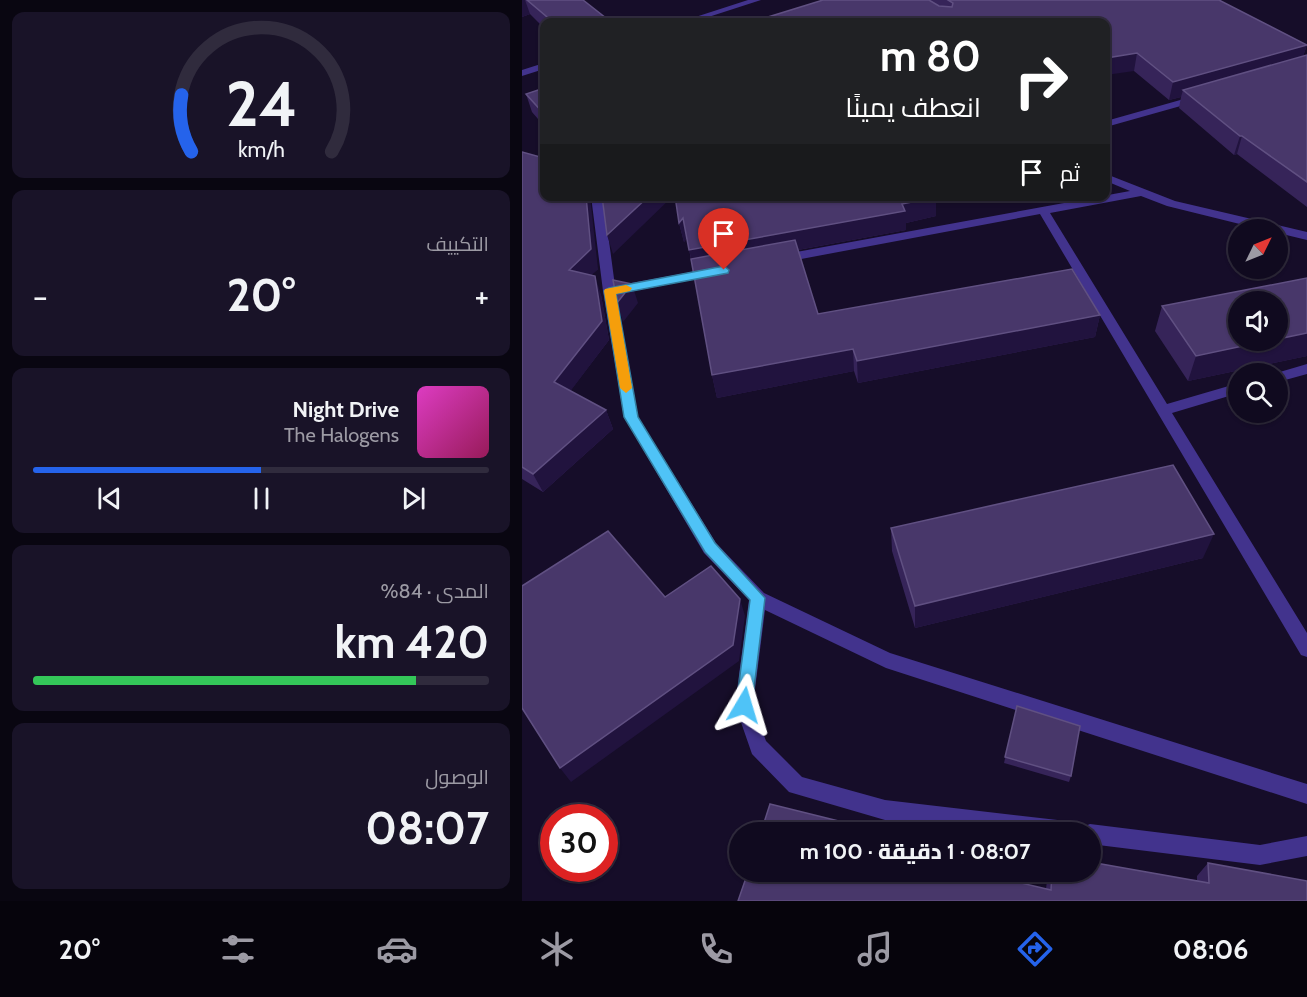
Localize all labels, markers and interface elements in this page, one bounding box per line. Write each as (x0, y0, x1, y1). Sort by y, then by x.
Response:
text: 80 m (880, 30, 981, 82)
icon: right (1002, 42, 1080, 120)
text: 24 (225, 66, 297, 142)
text: انعطف يمينًا (845, 91, 981, 124)
text: km/h (238, 136, 284, 162)
icon: arrive (1015, 156, 1048, 189)
text: ثم (1060, 160, 1080, 187)
pin (698, 208, 749, 270)
icon: arrive (707, 217, 740, 250)
north arrow (1228, 219, 1288, 279)
map controls (1228, 219, 1288, 423)
text: التكييف (426, 232, 489, 256)
text: 20° (227, 268, 295, 322)
text: − (33, 276, 48, 316)
text: + (474, 276, 489, 316)
button: sound (1228, 291, 1288, 351)
button: search (1228, 363, 1288, 423)
text: Night Drive (293, 396, 399, 423)
text: The Halogens (284, 423, 399, 447)
icon: previous (93, 482, 126, 515)
icon: pause (245, 482, 278, 515)
icon: next (397, 482, 430, 515)
text: المدى · 84% (381, 579, 489, 603)
text: 420 km (334, 615, 489, 669)
position arrow (712, 673, 776, 737)
text: الوصول (425, 765, 489, 789)
text: 08:07 (365, 801, 489, 855)
speed limit sign: 30 (540, 804, 618, 882)
text: 08:07 · 1 دقيقة · 100 m (800, 838, 1030, 865)
icon: filters (217, 928, 259, 970)
icon: car (376, 928, 418, 970)
icon: climate (536, 928, 578, 970)
icon: phone (695, 928, 737, 970)
icon: music (854, 928, 896, 970)
icon: directions (1014, 928, 1056, 970)
text: 20° (59, 933, 100, 966)
text: 08:06 (1173, 933, 1248, 966)

